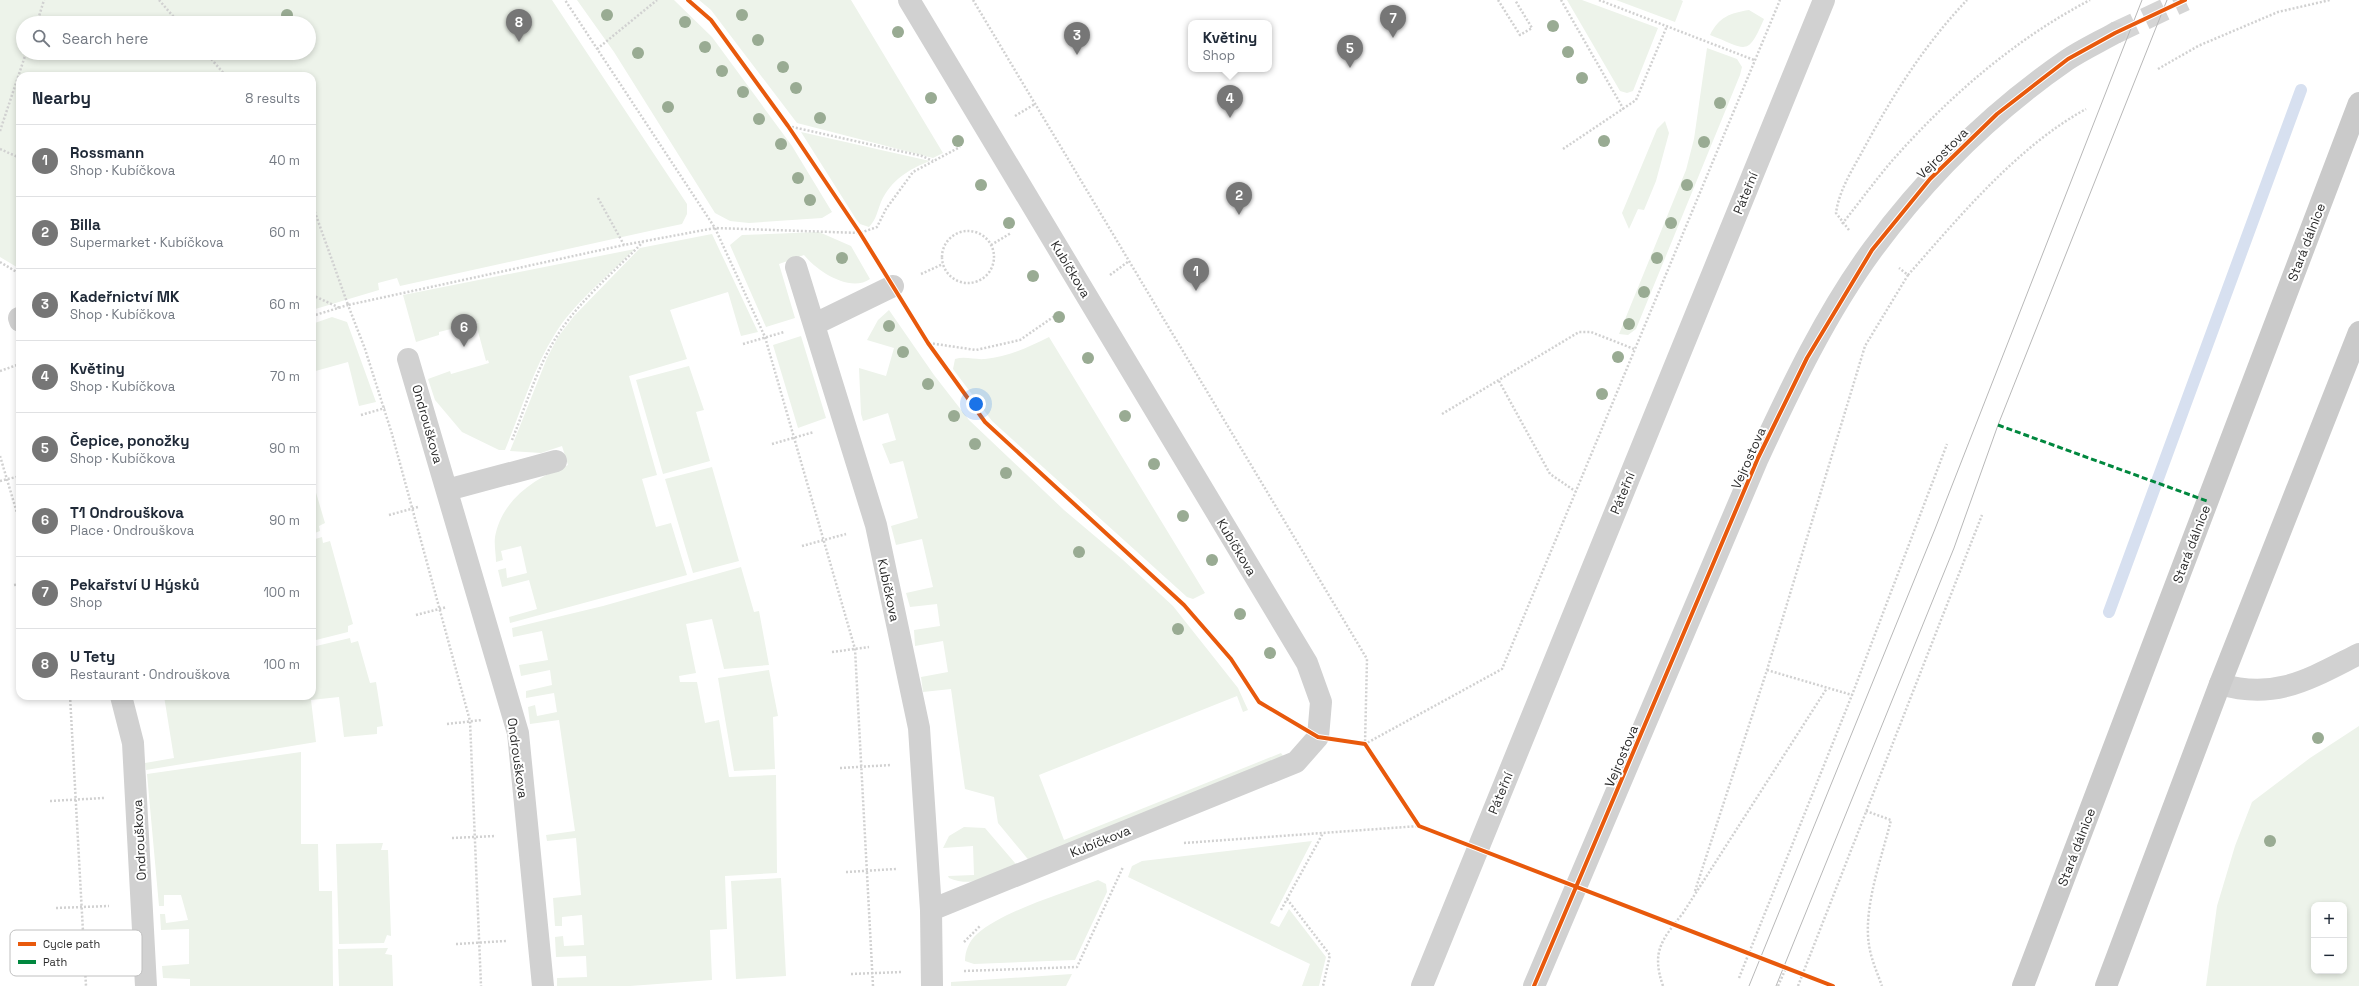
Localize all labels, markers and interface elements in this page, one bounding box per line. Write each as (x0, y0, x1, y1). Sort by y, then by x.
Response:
pin: 7 (1380, 5, 1406, 38)
pin: 8 (506, 9, 532, 42)
search box (16, 16, 316, 60)
popup (1188, 20, 1272, 72)
pin: 3 (1064, 22, 1090, 55)
icon: search (30, 27, 52, 49)
text: Květiny (1203, 28, 1257, 47)
text: Search here (62, 29, 148, 48)
pin: 5 (1337, 35, 1363, 68)
text: Shop (1203, 47, 1235, 64)
pin: 4 (1217, 85, 1243, 118)
text: Nearby (32, 87, 91, 109)
text: 8 results (245, 90, 300, 107)
street label: Vejrostova (1913, 124, 1972, 183)
text: Rossmann (70, 143, 144, 162)
text: 1 (42, 152, 48, 169)
text: 40 m (269, 152, 300, 169)
text: Shop · Kubíčkova (70, 162, 175, 179)
street label: Páteřní (1729, 169, 1762, 217)
pin: 2 (1226, 182, 1252, 215)
street label: Stará dálnice (2284, 201, 2329, 284)
text: Billa (70, 215, 101, 234)
text: 2 (41, 224, 49, 241)
text: 60 m (269, 224, 300, 241)
text: Supermarket · Kubíčkova (70, 234, 223, 251)
street label: Kubíčkova (1047, 238, 1095, 301)
pin: 1 (1183, 258, 1209, 291)
text: Kadeřnictví MK (70, 287, 179, 306)
text: 3 (41, 296, 49, 313)
text: 60 m (269, 296, 300, 313)
text: Shop · Kubíčkova (70, 306, 175, 323)
pin: 6 (451, 314, 477, 347)
text: Květiny (70, 359, 125, 378)
text: 4 (41, 368, 49, 385)
text: 70 m (270, 368, 300, 385)
text: Shop · Kubíčkova (70, 378, 175, 395)
street label: Ondrouškova (408, 383, 447, 466)
your location (966, 394, 986, 414)
street label: Vejrostova (1727, 424, 1770, 492)
text: Čepice, ponožky (70, 431, 190, 450)
text: 5 (41, 440, 49, 457)
text: 90 m (269, 440, 300, 457)
text: Shop · Kubíčkova (70, 450, 175, 467)
street label: Páteřní (1606, 469, 1639, 517)
text: T1 Ondrouškova (70, 503, 184, 522)
street label: Stará dálnice (2169, 503, 2214, 586)
text: 6 (41, 512, 49, 529)
text: 90 m (269, 512, 300, 529)
street label: Kubíčkova (1213, 516, 1261, 579)
text: Place · Ondrouškova (70, 522, 194, 539)
street label: Kubíčkova (874, 557, 904, 624)
text: Pekařství U Hýsků (70, 575, 199, 594)
text: 7 (41, 584, 49, 601)
text: 100 m (263, 584, 300, 601)
text: Shop (70, 594, 102, 611)
text: U Tety (70, 647, 115, 666)
text: 8 (41, 656, 49, 673)
text: 100 m (263, 656, 300, 673)
text: Restaurant · Ondrouškova (70, 666, 230, 683)
street label: Ondrouškova (503, 717, 532, 800)
street label: Vejrostova (1601, 722, 1642, 790)
street label: Páteřní (1484, 769, 1517, 817)
street label: Ondrouškova (129, 798, 150, 881)
street label: Stará dálnice (2054, 806, 2099, 889)
street label: Kubíčkova (1067, 821, 1133, 861)
map controls (2311, 902, 2347, 974)
button: + (2311, 902, 2347, 938)
legend (10, 930, 142, 976)
text: Cycle path (43, 937, 100, 951)
button: − (2311, 938, 2347, 974)
text: Path (43, 955, 67, 969)

